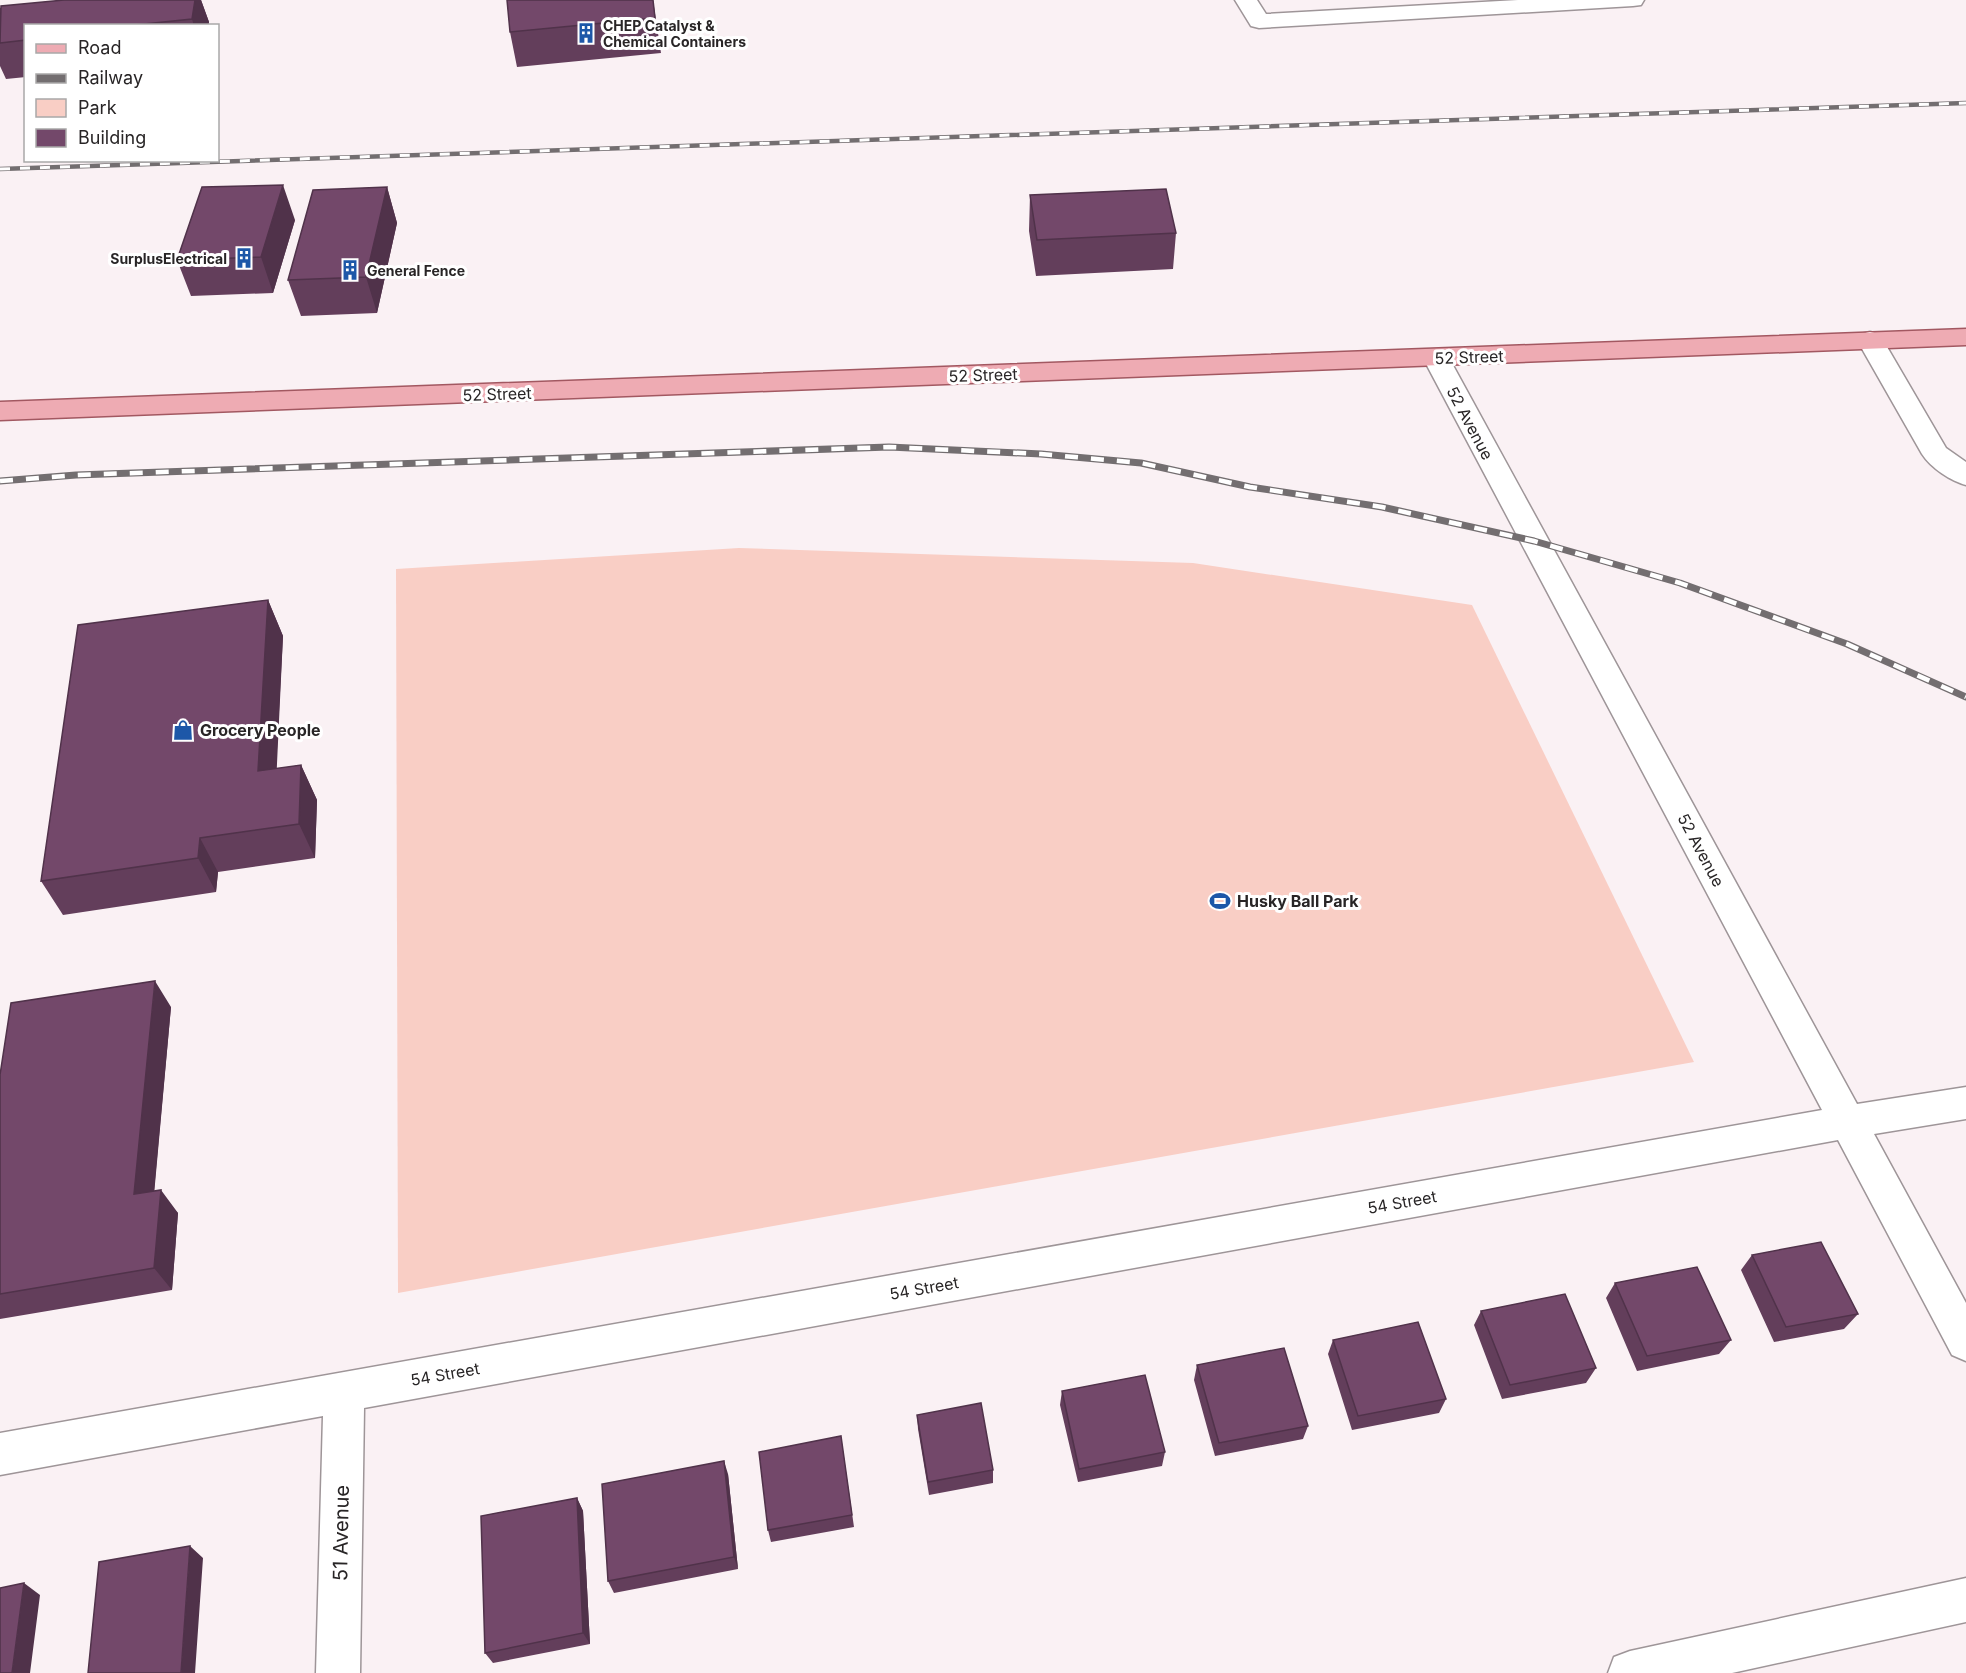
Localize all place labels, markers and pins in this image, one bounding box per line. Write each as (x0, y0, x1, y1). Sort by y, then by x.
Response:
place label: CHEP Catalyst & Chemical Containers (603, 17, 746, 50)
building icon: CHEP Catalyst & Chemical Containers (574, 21, 598, 45)
building icon: SurplusElectrical (232, 246, 256, 270)
place label: SurplusElectrical (110, 250, 227, 267)
building icon: General Fence (338, 258, 362, 282)
place label: General Fence (367, 262, 465, 279)
shop icon: Grocery People (171, 718, 195, 742)
place label: Grocery People (200, 720, 321, 740)
sports icon: Husky Ball Park (1208, 889, 1232, 913)
place label: Husky Ball Park (1237, 891, 1359, 911)

